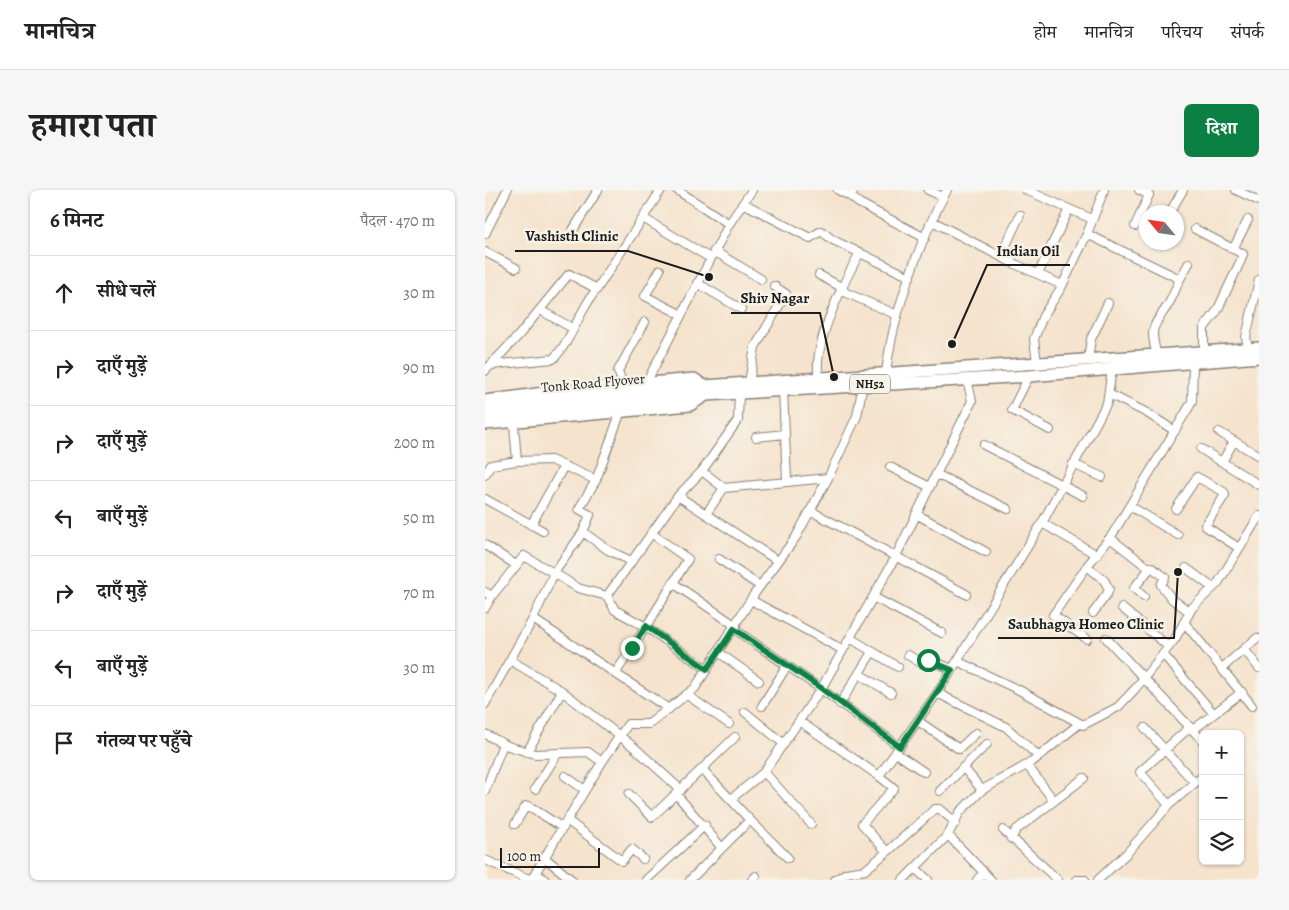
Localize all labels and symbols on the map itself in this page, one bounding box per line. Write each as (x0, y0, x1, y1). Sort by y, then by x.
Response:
north arrow (1139, 205, 1184, 250)
callout: Vashisth Clinic (515, 221, 628, 251)
text: Vashisth Clinic (525, 226, 618, 246)
callout: Indian Oil (987, 235, 1070, 265)
text: Indian Oil (997, 241, 1060, 261)
callout: Shiv Nagar (731, 283, 820, 313)
text: Shiv Nagar (741, 288, 809, 308)
street label: Tonk Road Flyover (540, 369, 646, 397)
road number: NH52 (850, 374, 890, 393)
callout: Saubhagya Homeo Clinic (998, 608, 1174, 638)
text: Saubhagya Homeo Clinic (1008, 614, 1164, 634)
route end (621, 637, 644, 660)
route start (917, 649, 940, 672)
scale bar (500, 845, 600, 868)

